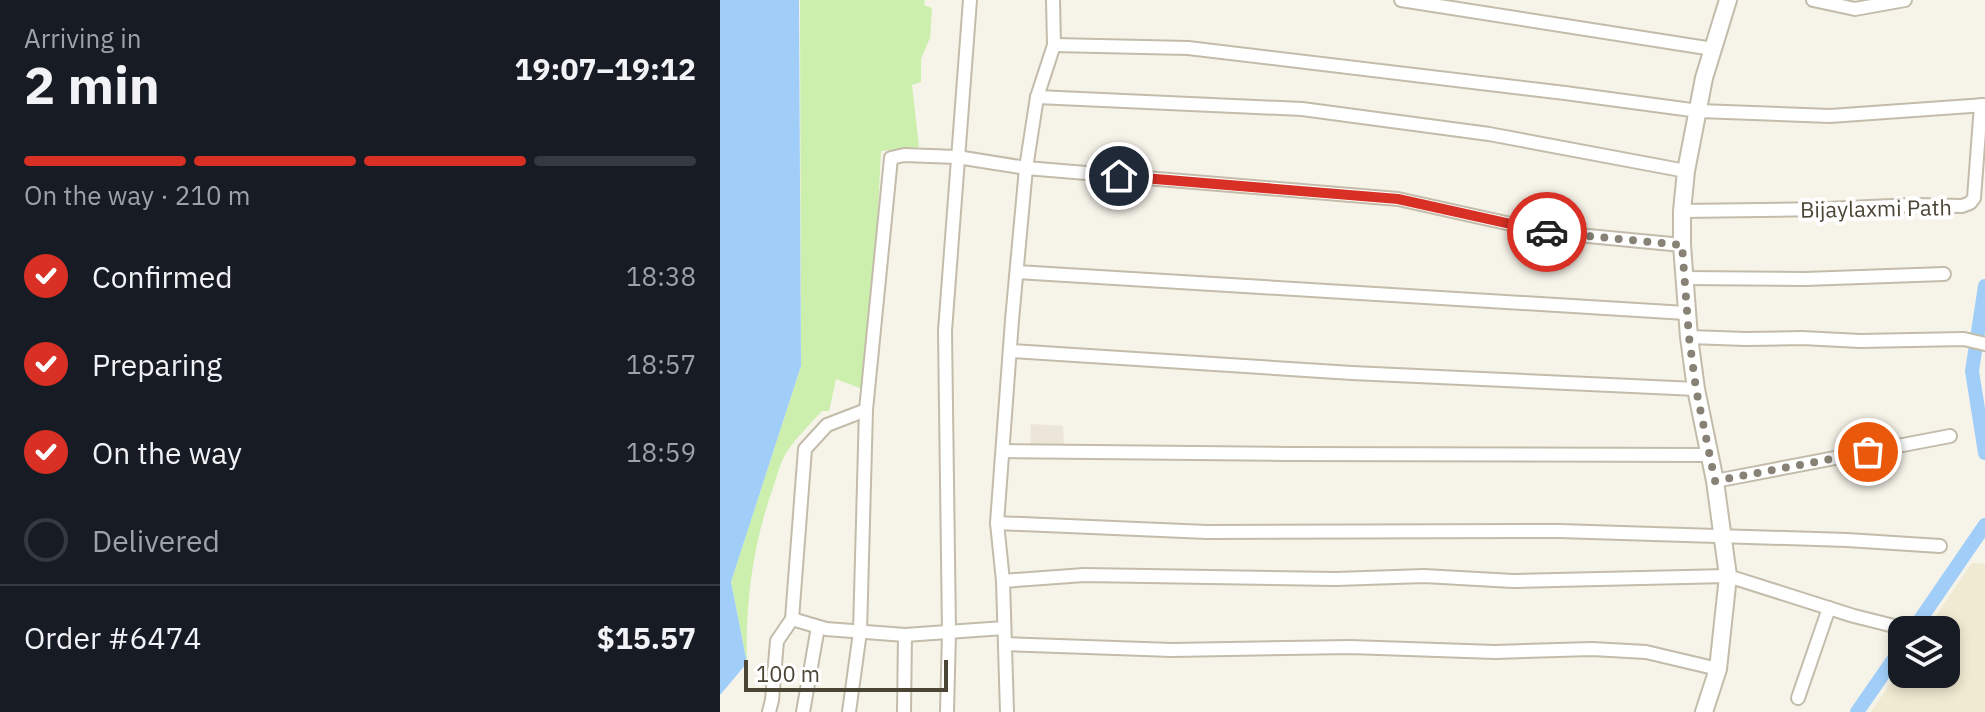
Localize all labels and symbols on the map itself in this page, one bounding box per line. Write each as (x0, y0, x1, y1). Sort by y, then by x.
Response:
pin (1085, 142, 1153, 210)
courier (1507, 192, 1587, 272)
street label: Bijaylaxmi Path (1800, 192, 1952, 224)
pin (1834, 418, 1902, 486)
scale bar (744, 656, 948, 692)

